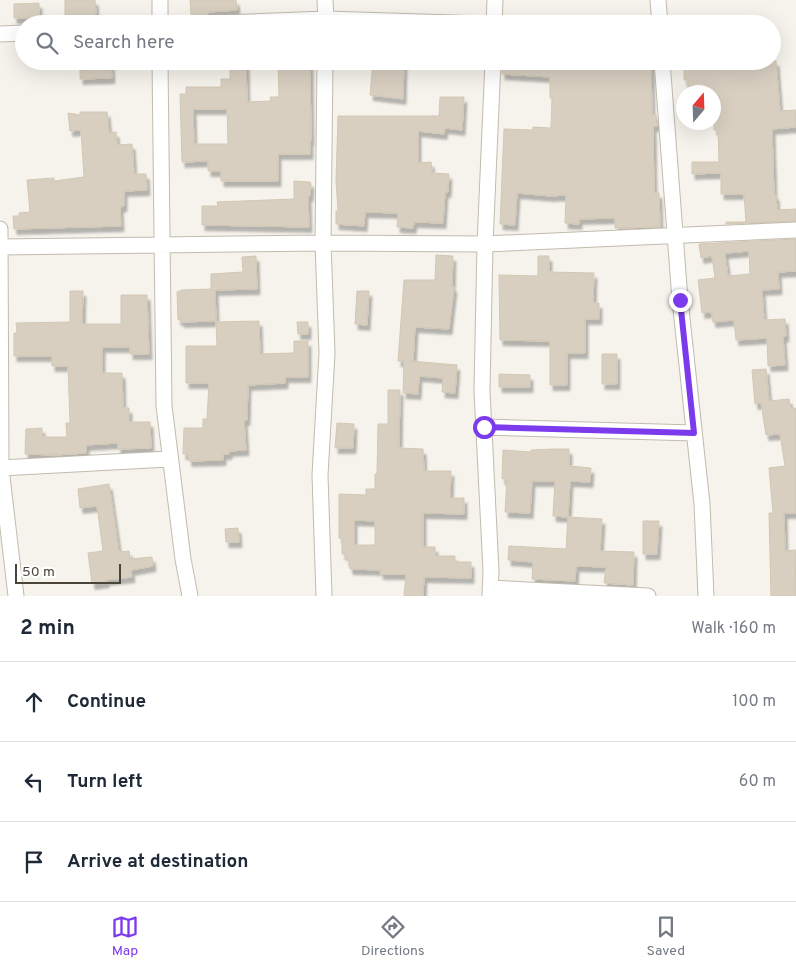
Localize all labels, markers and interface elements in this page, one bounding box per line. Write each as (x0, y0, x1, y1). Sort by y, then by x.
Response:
search box (15, 15, 781, 70)
icon: search (33, 29, 61, 57)
text: Search here (73, 31, 175, 55)
north arrow (676, 85, 721, 130)
route end (669, 289, 692, 312)
route start (473, 416, 496, 439)
scale bar (15, 561, 121, 584)
text: 50 m (22, 564, 55, 581)
text: 2 min (20, 615, 75, 642)
text: Walk · 160 m (691, 619, 776, 639)
icon: ahead (20, 688, 48, 716)
text: Continue (67, 690, 146, 714)
text: 100 m (732, 692, 776, 712)
icon: left (20, 768, 48, 796)
text: Turn left (67, 770, 143, 794)
text: 60 m (739, 772, 776, 792)
icon: arrive (20, 848, 48, 876)
text: Arrive at destination (67, 850, 248, 874)
tab: Map (111, 913, 139, 960)
tab: Directions (361, 913, 425, 960)
tab: Saved (647, 913, 685, 960)

